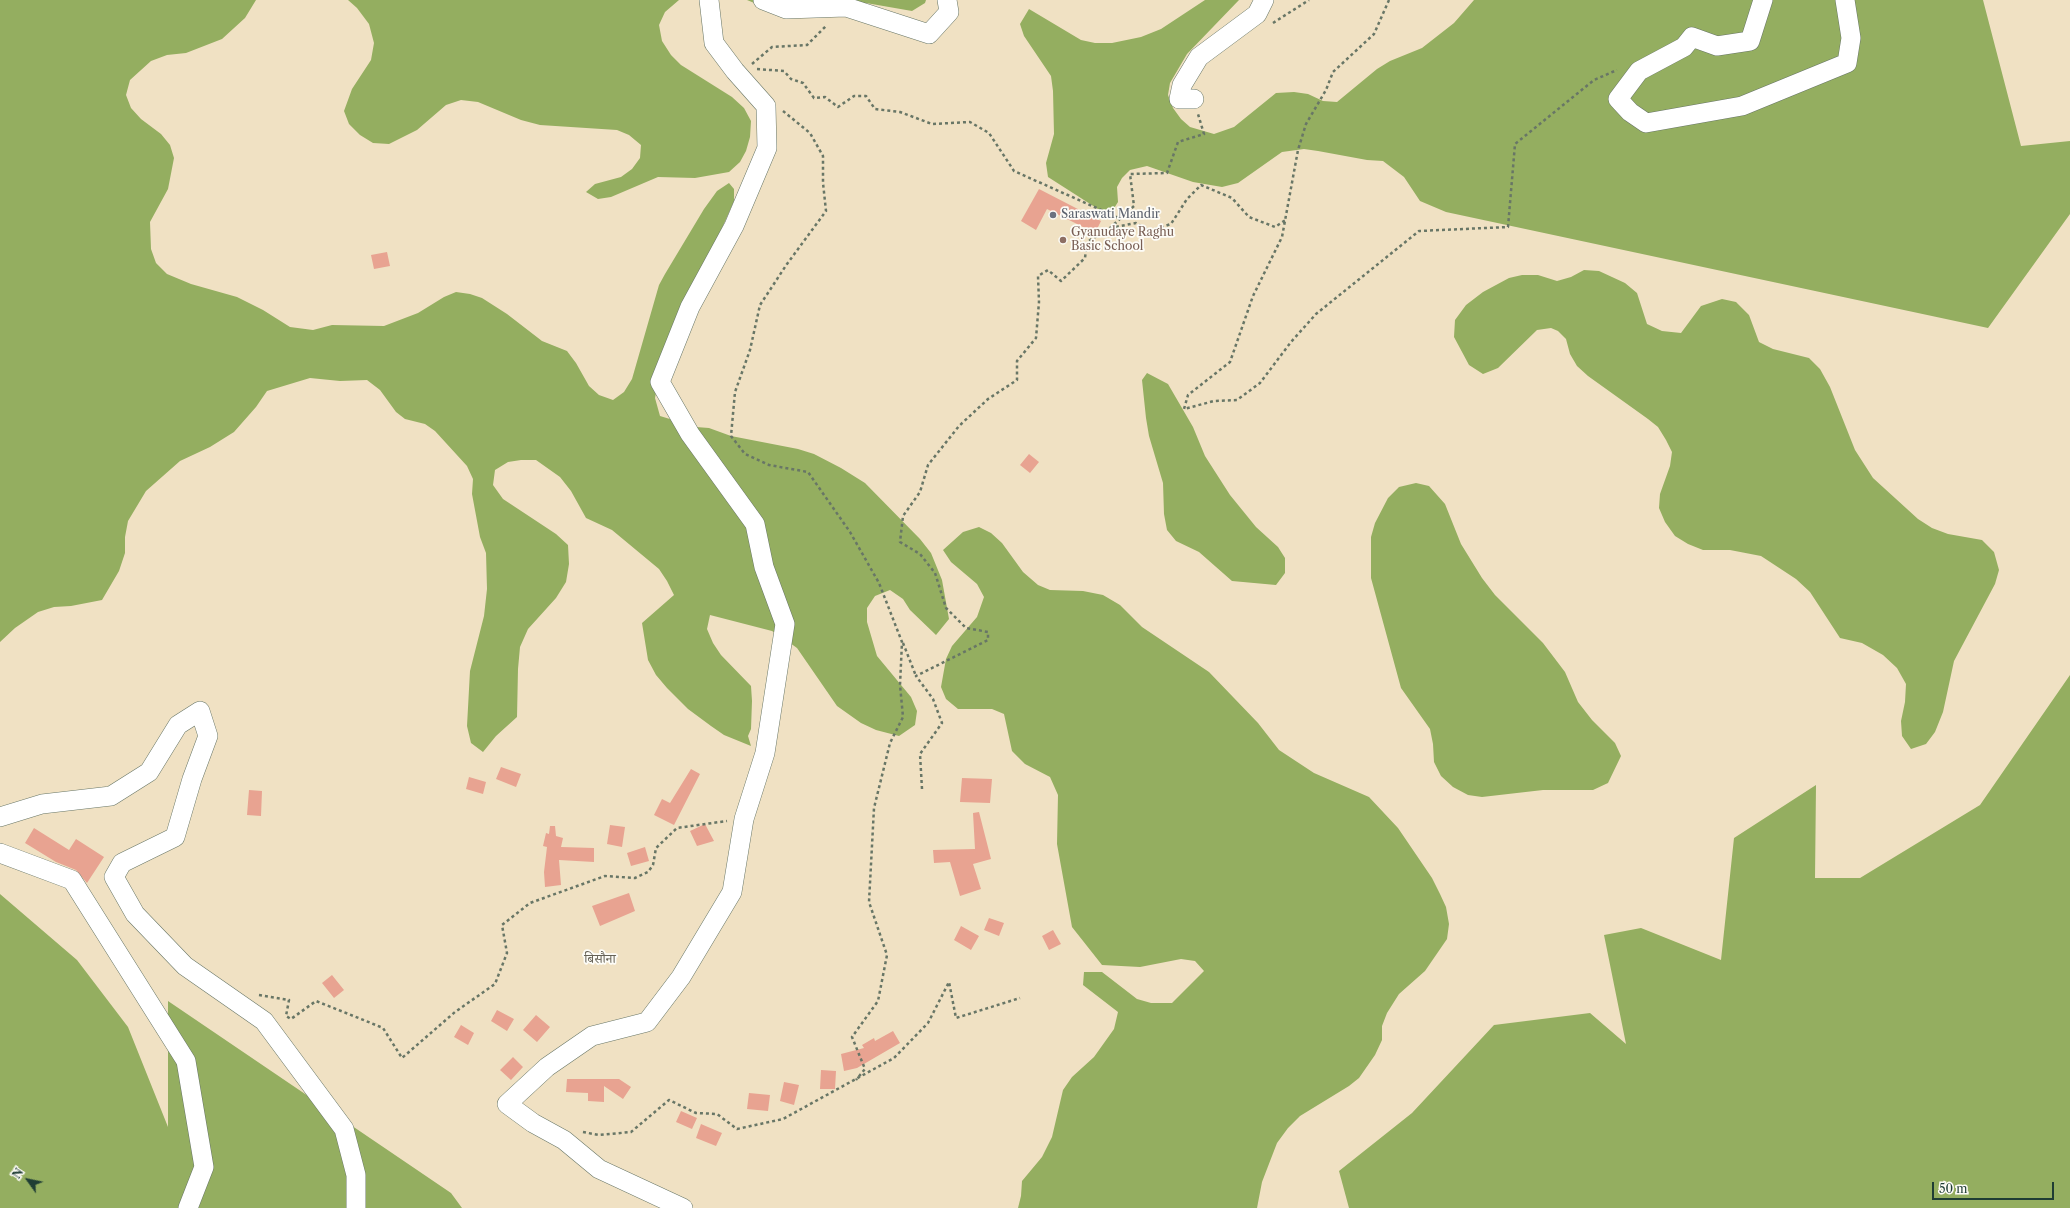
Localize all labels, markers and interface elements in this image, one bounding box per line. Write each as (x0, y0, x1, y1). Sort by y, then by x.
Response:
place label: Saraswati Mandir (1061, 208, 1160, 222)
marker: Saraswati Mandir (1048, 210, 1058, 220)
place label: Gyanudaye Raghu Basic School (1071, 226, 1174, 254)
marker: Gyanudaye Raghu Basic School (1058, 235, 1068, 245)
district label: बिसौना (584, 951, 616, 967)
north arrow (8, 1160, 48, 1200)
text: N (9, 1166, 26, 1181)
scale bar (1934, 1174, 2056, 1200)
text: 50 m (1939, 1181, 1968, 1196)

